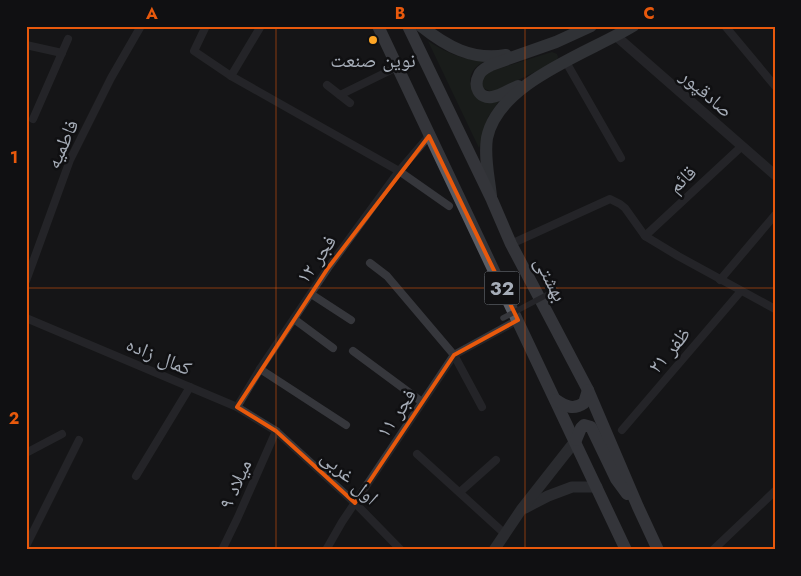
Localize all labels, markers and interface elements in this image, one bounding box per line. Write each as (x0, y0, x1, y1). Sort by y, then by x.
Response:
text: A (145, 2, 158, 25)
text: B (395, 2, 405, 25)
text: C (643, 2, 655, 25)
marker: نوین صنعت (367, 34, 379, 46)
place label: نوین صنعت (330, 46, 416, 75)
street label: صادقپور (673, 62, 739, 125)
street label: فاطمیه (39, 115, 86, 173)
text: 1 (10, 146, 18, 169)
street label: قائم (662, 159, 703, 200)
street label: فجر ۱۲ (289, 229, 344, 290)
street label: بهشتی (527, 252, 574, 307)
road number: 32 (484, 272, 520, 304)
street label: ظفر ۲۱ (641, 321, 698, 380)
street label: کمال زاده (122, 330, 196, 383)
street label: فجر ۱۱ (369, 383, 423, 444)
text: 2 (9, 407, 19, 430)
street label: اول غربی (314, 443, 385, 512)
street label: میلاد ۹ (212, 455, 259, 514)

